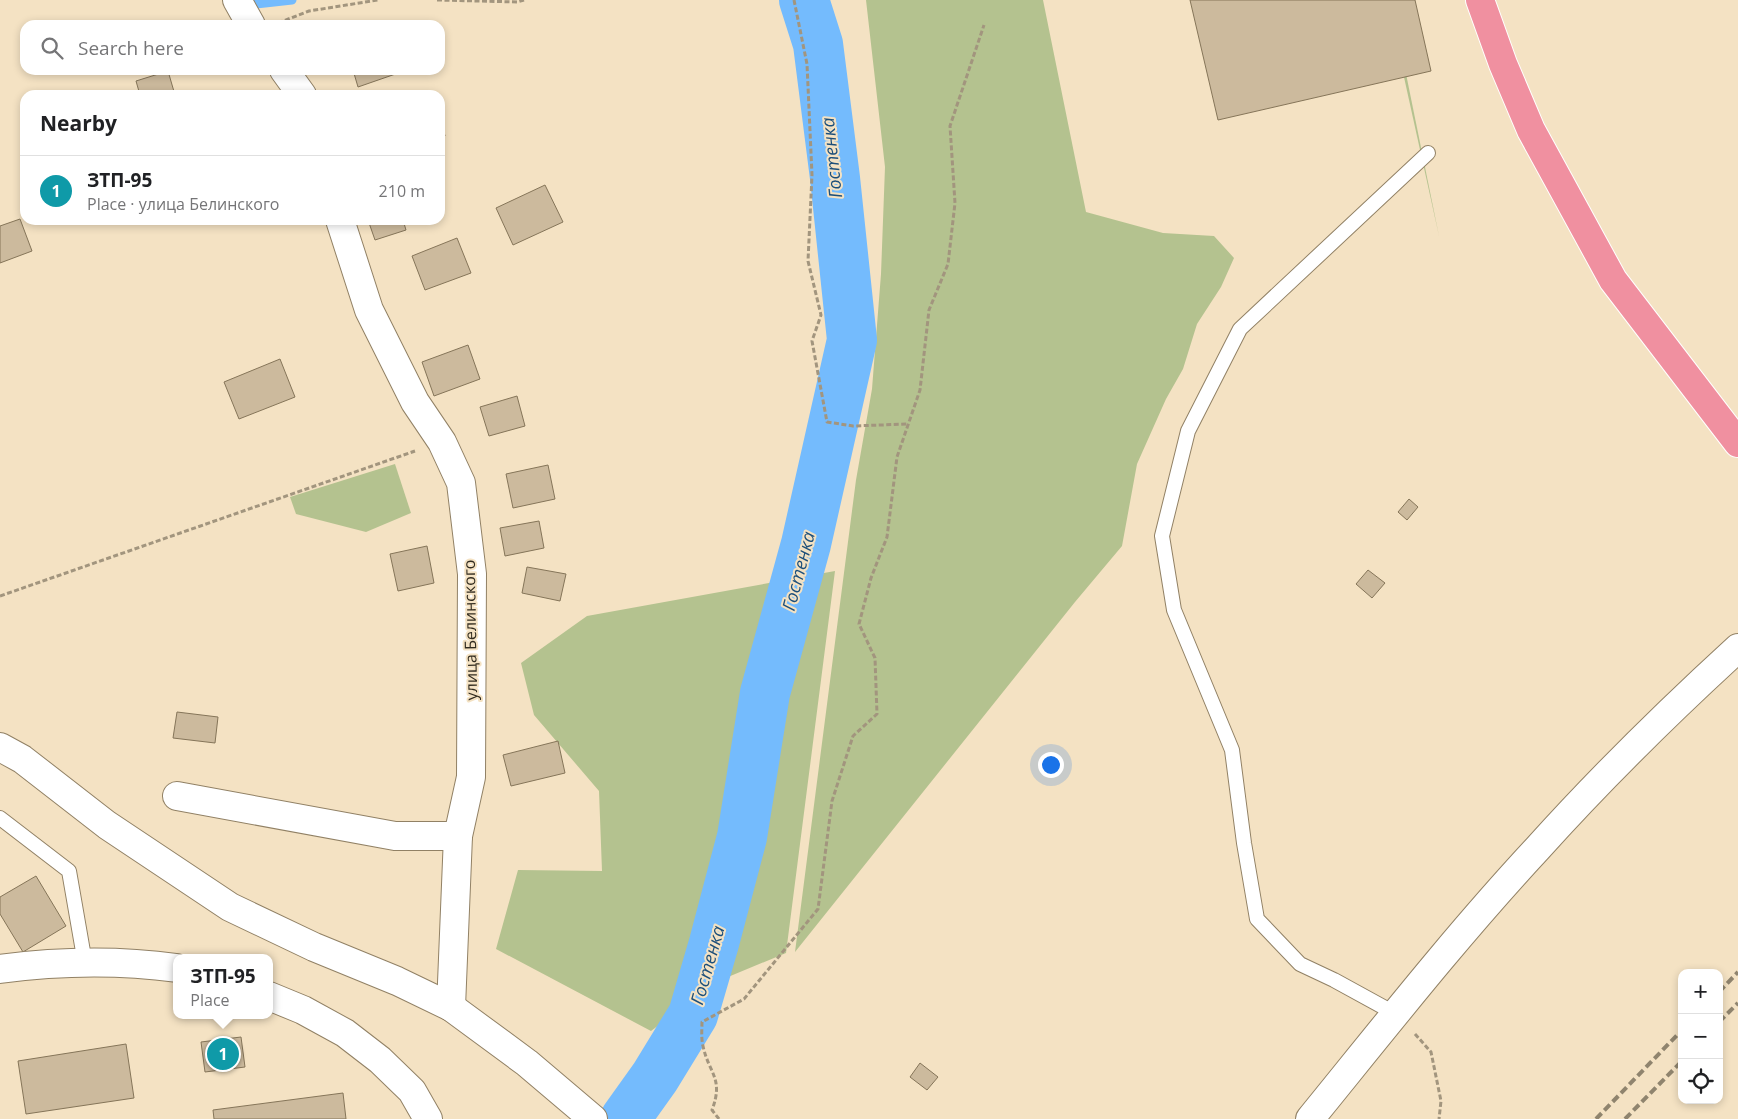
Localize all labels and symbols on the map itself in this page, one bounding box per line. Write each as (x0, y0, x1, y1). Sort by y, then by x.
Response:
water label: Гостенка (815, 116, 847, 200)
water label: Гостенка (776, 529, 820, 613)
street label: улица Белинского (458, 559, 482, 701)
your location (1038, 752, 1064, 778)
water label: Гостенка (684, 923, 730, 1007)
pin: 1 (207, 1035, 239, 1073)

